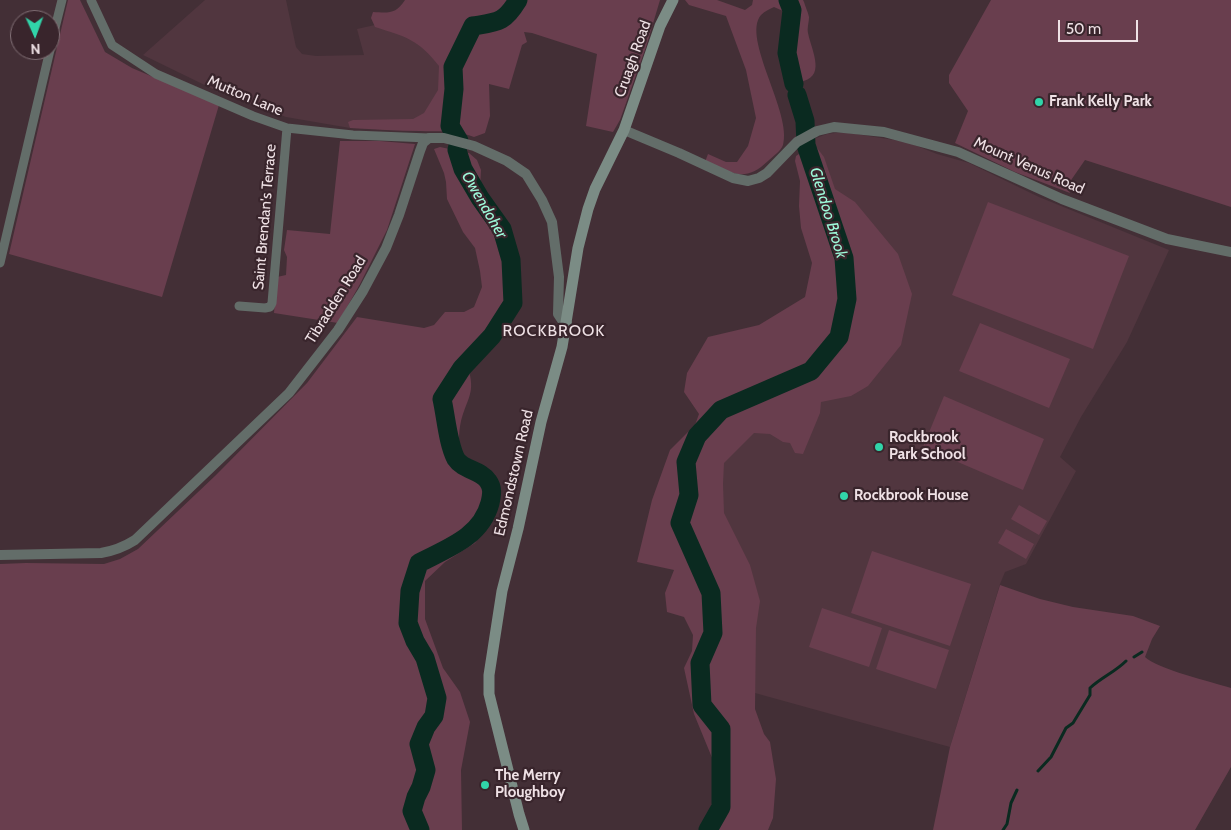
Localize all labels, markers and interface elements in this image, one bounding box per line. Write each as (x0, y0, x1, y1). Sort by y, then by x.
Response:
north arrow (10, 10, 60, 60)
scale bar (1061, 10, 1141, 42)
street label: Cruagh Road (611, 18, 655, 100)
text: 50 m (1066, 20, 1101, 38)
text: N (30, 40, 41, 58)
street label: Mutton Lane (204, 72, 286, 120)
place label: Frank Kelly Park (1049, 93, 1152, 111)
marker: Frank Kelly Park (1033, 96, 1045, 108)
street label: Mount Venus Road (971, 134, 1087, 198)
street label: Saint Brendan's Terrace (250, 143, 280, 291)
water label: Glendoo Brook (805, 165, 851, 261)
water label: Owendoher (457, 168, 511, 242)
street label: Tibradden Road (302, 253, 370, 347)
district label: ROCKBROOK (501, 321, 607, 341)
street label: Edmondstown Road (491, 408, 537, 538)
place label: Rockbrook Park School (889, 429, 966, 464)
marker: Rockbrook Park School (873, 441, 885, 453)
place label: Rockbrook House (854, 487, 969, 505)
marker: Rockbrook House (838, 490, 850, 502)
place label: The Merry Ploughboy (495, 767, 565, 802)
marker: The Merry Ploughboy (479, 779, 491, 791)

